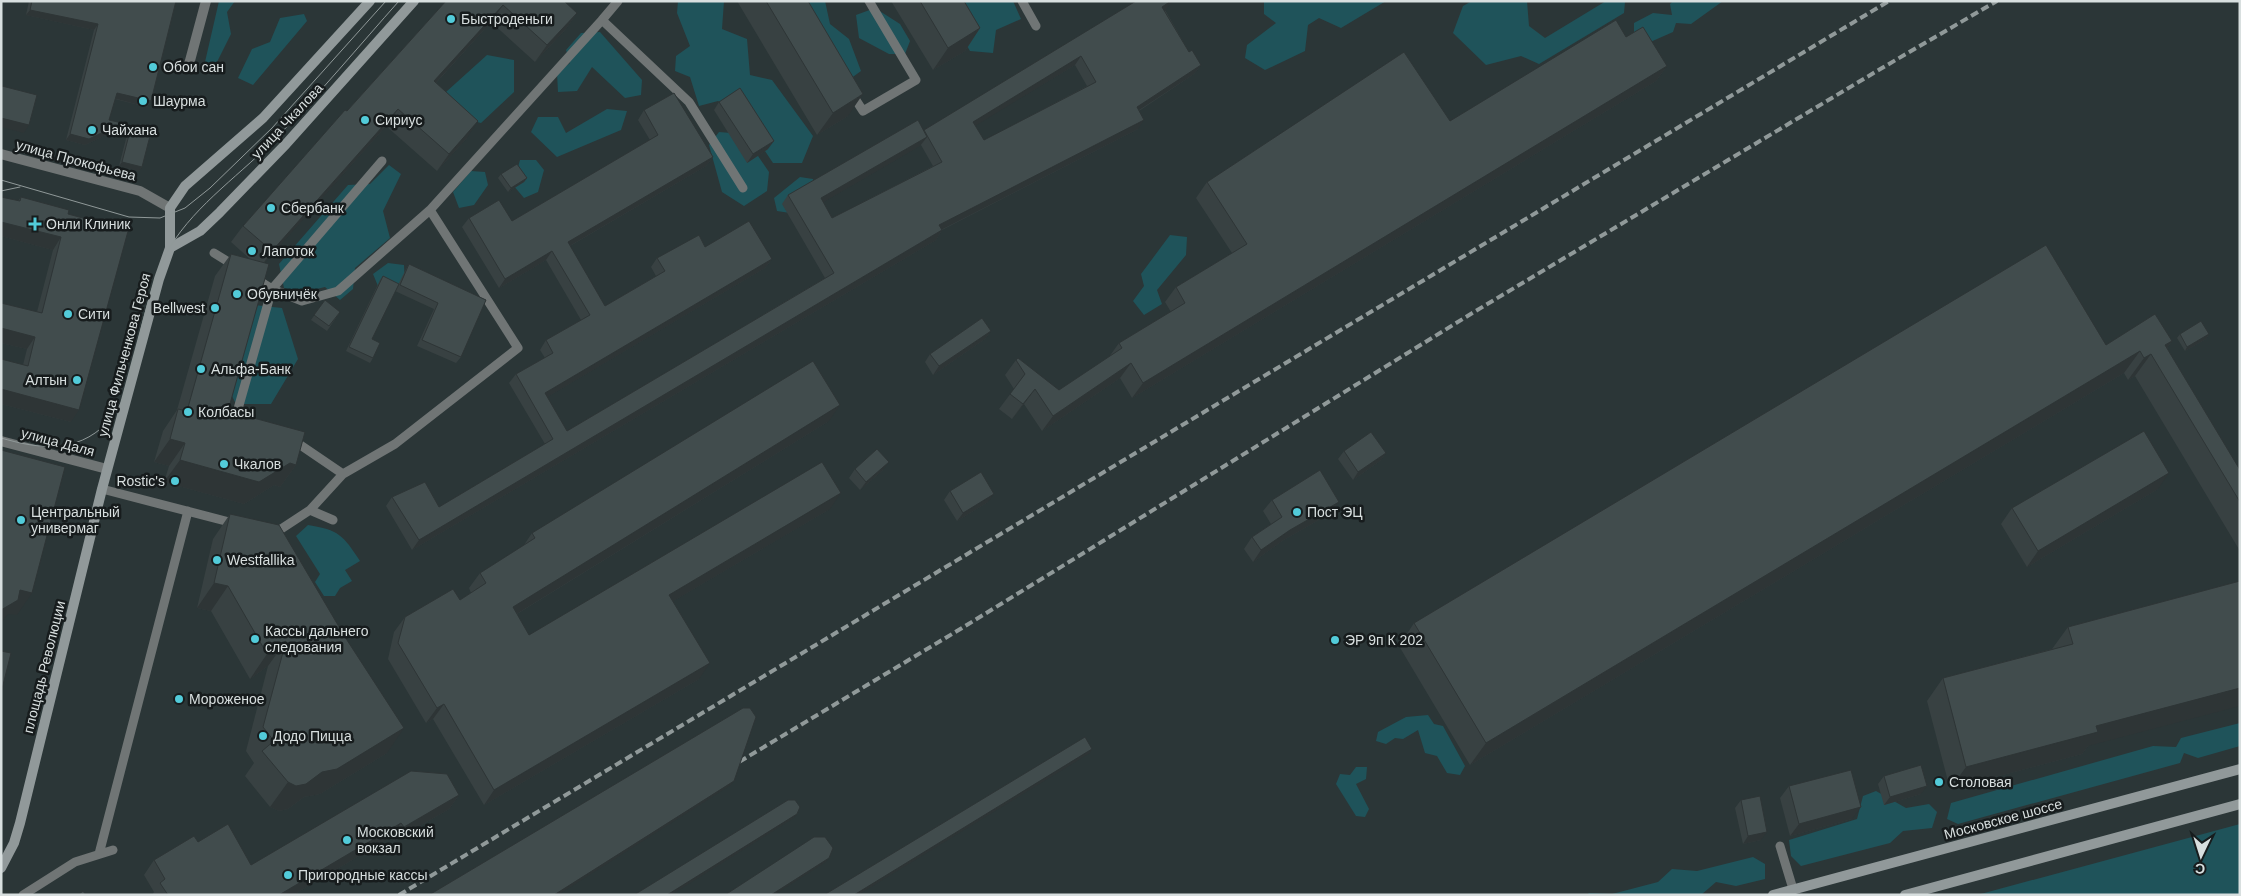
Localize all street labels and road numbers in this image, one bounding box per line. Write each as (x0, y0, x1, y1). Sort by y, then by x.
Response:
street label: улица Чкалова (248, 80, 326, 162)
street label: улица Прокофьева (14, 136, 138, 184)
street label: улица Фильченкова Героя (94, 271, 154, 439)
street label: улица Даля (20, 425, 96, 459)
street label: площадь Революции (20, 599, 68, 735)
street label: Московское шоссе (1942, 795, 2064, 842)

